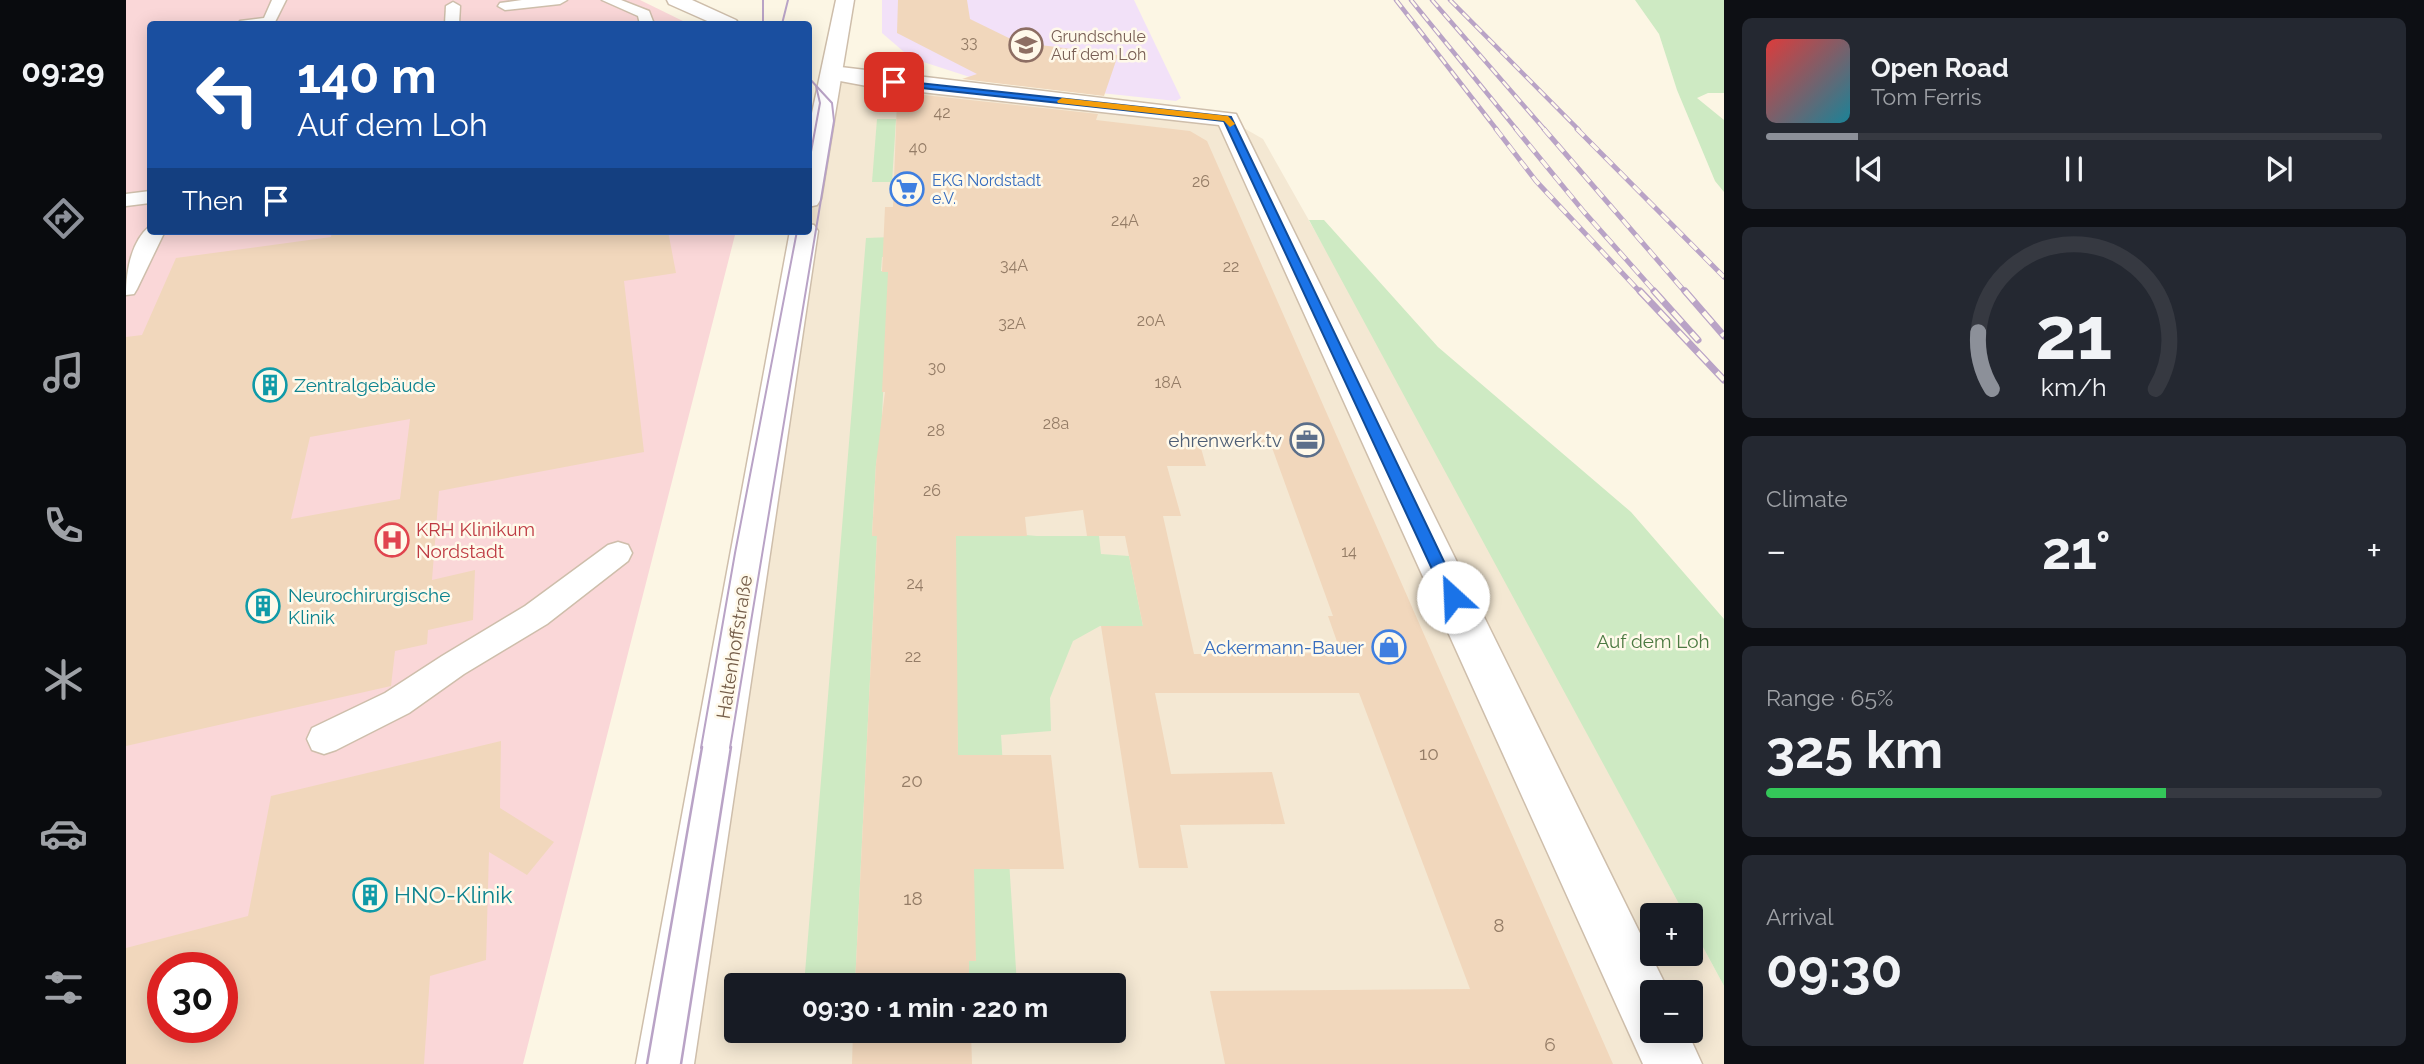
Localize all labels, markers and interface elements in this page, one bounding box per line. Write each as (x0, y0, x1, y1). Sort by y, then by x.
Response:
school or university icon: Grundschule Auf dem Loh (1007, 26, 1045, 64)
place label: Grundschule Auf dem Loh (1051, 27, 1146, 64)
house number: 33 (960, 33, 978, 52)
text: 140 m (297, 47, 437, 104)
icon: left (182, 49, 273, 140)
text: 09:29 (21, 52, 105, 89)
pin (864, 52, 924, 112)
text: Open Road (1871, 53, 2009, 83)
icon: arrive (875, 63, 913, 101)
text: Tom Ferris (1871, 83, 1982, 110)
house number: 42 (933, 103, 951, 122)
text: Auf dem Loh (297, 106, 488, 143)
house number: 40 (909, 138, 927, 157)
icon: previous (1850, 150, 1888, 188)
icon: pause (2055, 150, 2093, 188)
icon: next (2260, 150, 2298, 188)
supermarket icon: EKG Nordstadt e.V. (888, 170, 926, 208)
place label: EKG Nordstadt e.V. (932, 171, 1042, 208)
house number: 26 (1192, 172, 1210, 191)
icon: arrive (257, 182, 295, 220)
text: Then (182, 186, 243, 216)
icon: directions (39, 194, 88, 243)
house number: 24A (1111, 211, 1139, 230)
house number: 34A (1000, 256, 1028, 275)
house number: 22 (1223, 257, 1239, 276)
text: 21 (2035, 291, 2113, 376)
house number: 20A (1137, 311, 1166, 330)
house number: 32A (998, 314, 1026, 333)
icon: music (39, 348, 88, 397)
house number: 30 (928, 358, 946, 377)
building icon: Zentralgebäude (251, 366, 289, 404)
text: km/h (2041, 372, 2107, 402)
house number: 18A (1155, 373, 1182, 392)
place label: Zentralgebäude (294, 374, 436, 396)
house number: 28a (1043, 414, 1069, 433)
house number: 28 (927, 421, 945, 440)
office icon: ehrenwerk.tv (1288, 421, 1326, 459)
place label: ehrenwerk.tv (1168, 429, 1282, 451)
house number: 26 (923, 481, 941, 500)
text: Climate (1766, 485, 1848, 512)
icon: phone (39, 501, 88, 550)
place label: KRH Klinikum Nordstadt (416, 518, 535, 562)
text: 21° (2042, 520, 2111, 581)
hospital icon: KRH Klinikum Nordstadt (373, 521, 411, 559)
text: − (1766, 528, 1786, 573)
text: + (2366, 528, 2382, 573)
house number: 14 (1341, 542, 1357, 561)
position arrow (1416, 560, 1490, 634)
street label: Haltenhoffstraße (712, 574, 756, 720)
house number: 24 (906, 574, 924, 593)
place label: Neurochirurgische Klinik (288, 584, 450, 628)
building icon: Neurochirurgische Klinik (244, 587, 282, 625)
shop icon: Ackermann-Bauer (1370, 628, 1408, 666)
park label: Auf dem Loh (1596, 630, 1710, 652)
place label: Ackermann-Bauer (1204, 636, 1364, 658)
house number: 22 (905, 647, 921, 666)
icon: climate (39, 655, 88, 704)
text: Range · 65% (1766, 684, 1893, 711)
text: 325 km (1766, 719, 1943, 780)
house number: 10 (1419, 742, 1439, 764)
house number: 20 (901, 769, 923, 791)
icon: car (39, 809, 88, 858)
building icon: HNO-Klinik (351, 876, 389, 914)
place label: HNO-Klinik (394, 881, 512, 908)
house number: 18 (903, 887, 923, 909)
map controls (1640, 903, 1703, 1043)
button: + (1640, 903, 1703, 966)
text: Arrival (1766, 903, 1833, 930)
house number: 8 (1493, 914, 1505, 936)
text: 09:30 (1766, 938, 1902, 999)
speed limit sign: 30 (147, 952, 238, 1043)
icon: filters (39, 963, 88, 1012)
button: − (1640, 980, 1703, 1043)
text: 09:30 · 1 min · 220 m (802, 993, 1048, 1023)
house number: 6 (1544, 1033, 1556, 1055)

